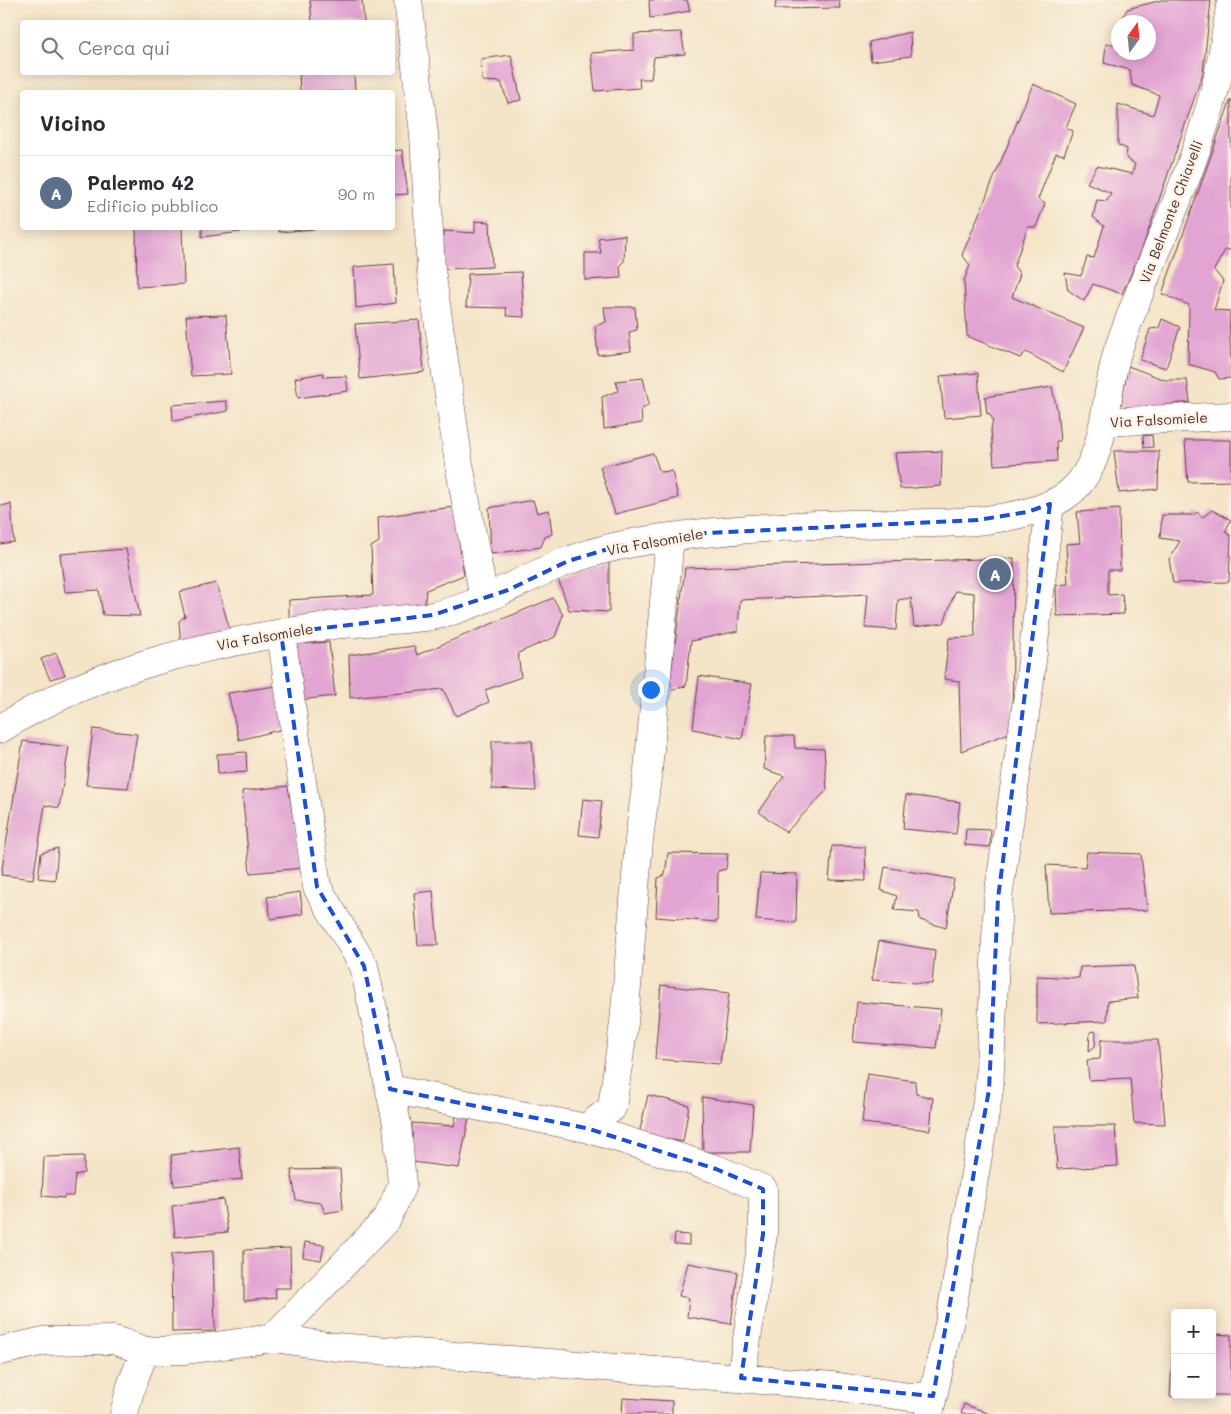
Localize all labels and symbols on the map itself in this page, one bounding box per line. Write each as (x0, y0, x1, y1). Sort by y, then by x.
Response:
north arrow (1111, 15, 1156, 60)
street label: Via Belmonte Chiavelli (1134, 137, 1207, 286)
street label: Via Falsomiele (1110, 407, 1208, 432)
street label: Via Falsomiele (605, 524, 705, 559)
pin: A (979, 555, 1011, 593)
street label: Via Falsomiele (215, 619, 315, 654)
your location (638, 677, 664, 703)

